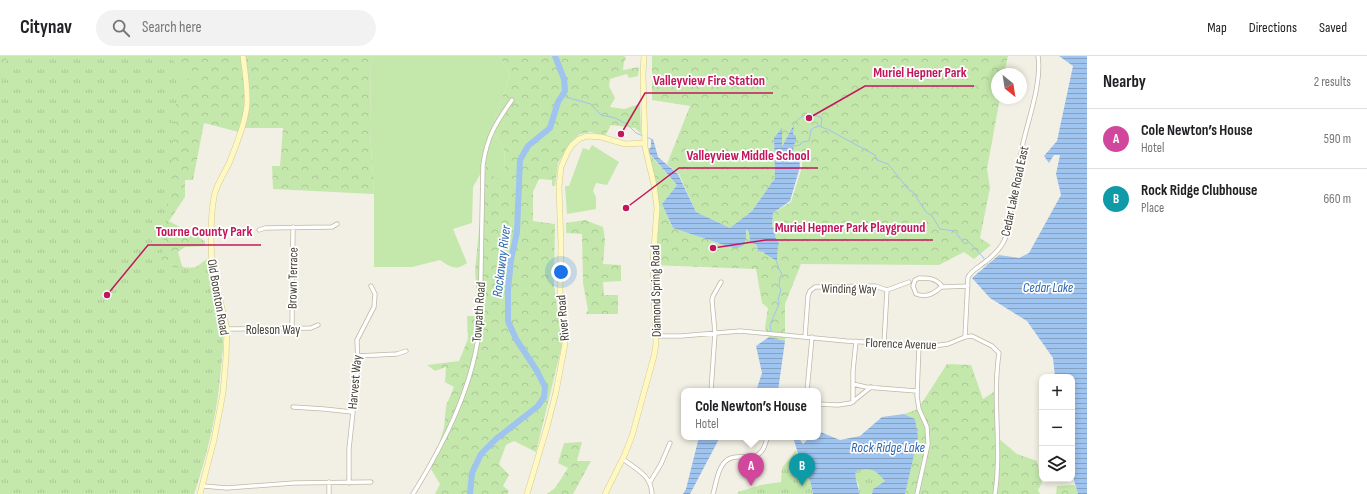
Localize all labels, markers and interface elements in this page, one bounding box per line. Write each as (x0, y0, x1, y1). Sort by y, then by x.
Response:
search box (96, 10, 376, 46)
text: Citynav (20, 16, 72, 39)
icon: search (110, 17, 132, 39)
text: Search here (142, 18, 202, 37)
text: Map (1207, 19, 1227, 36)
text: Directions (1249, 19, 1297, 36)
text: Saved (1319, 19, 1347, 36)
callout: Muriel Hepner Park (865, 60, 974, 86)
text: Muriel Hepner Park (873, 64, 967, 81)
callout: Valleyview Fire Station (645, 67, 773, 93)
north arrow (991, 68, 1027, 104)
text: Valleyview Fire Station (653, 72, 765, 89)
text: Nearby (1103, 72, 1146, 92)
text: 2 results (1314, 74, 1351, 90)
text: Cole Newton’s House (1141, 121, 1253, 140)
text: A (1113, 131, 1119, 147)
text: 590 m (1324, 131, 1351, 147)
text: Hotel (1141, 140, 1165, 156)
callout: Valleyview Middle School (679, 142, 818, 168)
street label: Cedar Lake Road East (998, 145, 1032, 238)
text: Valleyview Middle School (686, 147, 810, 164)
text: Rock Ridge Clubhouse (1141, 181, 1257, 200)
text: B (1113, 191, 1119, 207)
text: 660 m (1323, 191, 1351, 207)
text: Place (1141, 200, 1164, 216)
callout: Muriel Hepner Park Playground (766, 214, 933, 240)
callout: Tourne County Park (148, 219, 261, 245)
text: Muriel Hepner Park Playground (775, 219, 925, 236)
text: Tourne County Park (156, 223, 252, 240)
water label: Rockaway River (489, 223, 514, 298)
street label: Diamond Spring Road (647, 245, 665, 337)
street label: Brown Terrace (284, 247, 302, 309)
street label: Old Boonton Road (203, 258, 233, 337)
your location (551, 262, 571, 282)
water label: Cedar Lake (1023, 279, 1074, 296)
street label: Towpath Road (469, 281, 489, 343)
street label: Winding Way (821, 281, 877, 297)
street label: River Road (553, 294, 573, 342)
street label: Roleson Way (246, 322, 300, 338)
street label: Florence Avenue (865, 335, 937, 353)
street label: Harvest Way (345, 354, 365, 410)
map controls (1039, 374, 1075, 482)
button: + (1039, 374, 1075, 410)
popup (681, 388, 821, 440)
text: Cole Newton’s House (695, 397, 807, 416)
button: − (1039, 410, 1075, 446)
text: Hotel (695, 416, 719, 432)
water label: Rock Ridge Lake (851, 439, 925, 456)
button: layers (1039, 446, 1075, 482)
pin: A (738, 453, 764, 486)
pin: B (789, 453, 815, 486)

